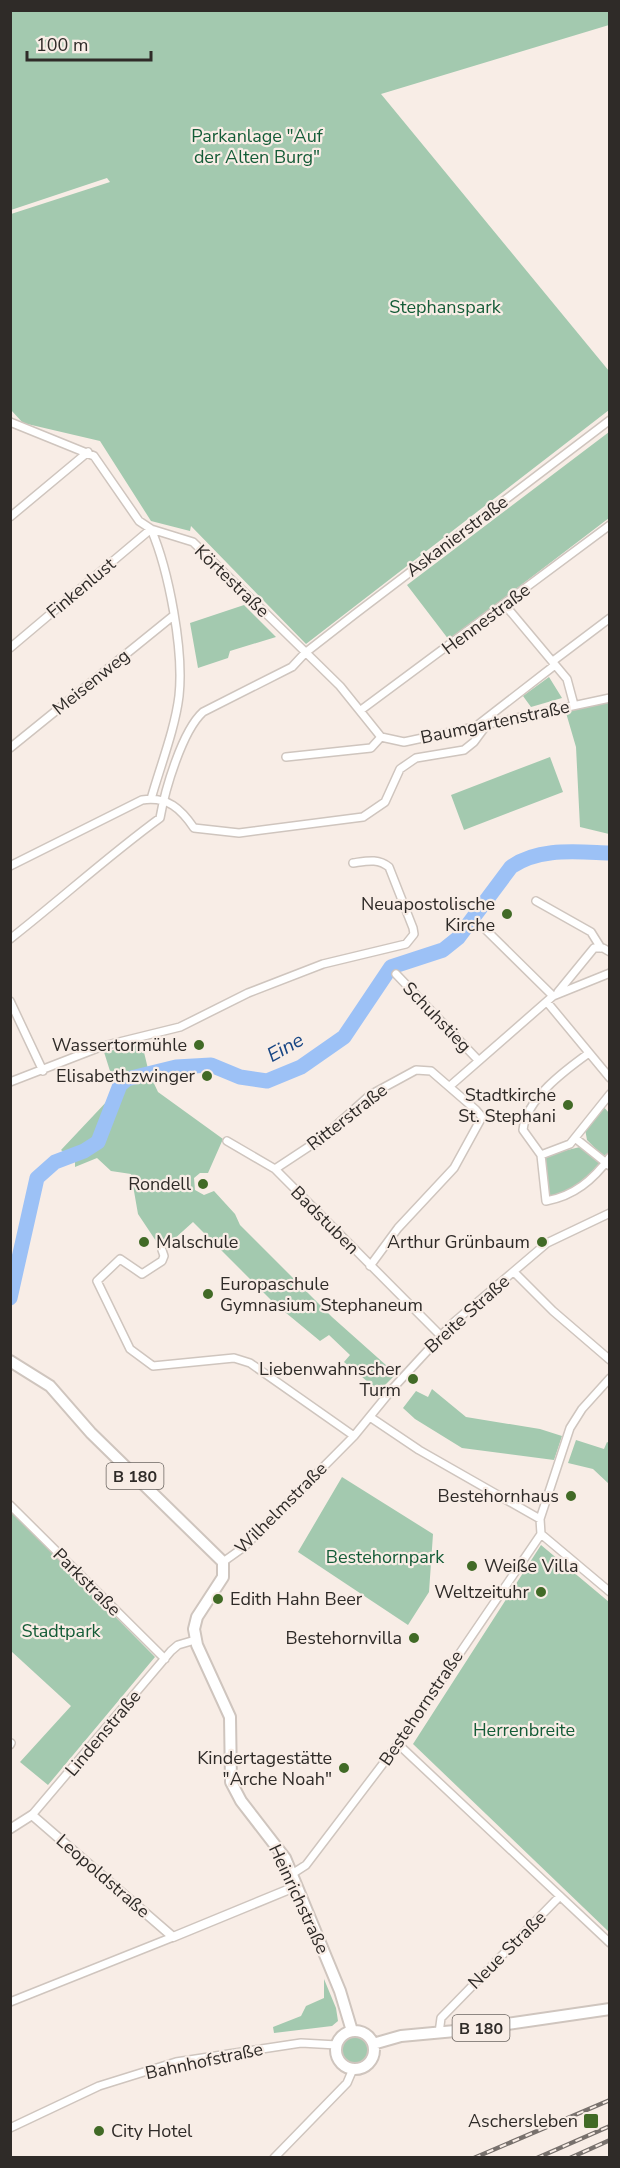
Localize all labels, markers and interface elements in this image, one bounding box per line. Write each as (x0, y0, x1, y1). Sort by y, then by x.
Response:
scale bar (27, 24, 152, 62)
text: 100 m (36, 33, 88, 57)
park label: Parkanlage "Auf der Alten Burg" (191, 124, 324, 169)
park label: Stephanspark (389, 295, 502, 319)
street label: Askanierstraße (401, 490, 513, 582)
street label: Körtestraße (189, 539, 275, 623)
street label: Finkenlust (41, 552, 121, 624)
street label: Hennestraße (437, 578, 535, 660)
street label: Meisenweg (47, 644, 135, 720)
street label: Baumgartenstraße (418, 694, 572, 750)
place label: Neuapostolische Kirche (361, 892, 495, 937)
marker: Neuapostolische Kirche (500, 907, 514, 921)
street label: Schuhstieg (397, 977, 477, 1057)
water label: Eine (262, 1026, 309, 1069)
place label: Wassertormühle (52, 1033, 187, 1057)
marker: Wassertormühle (192, 1038, 206, 1052)
place label: Elisabethzwinger (56, 1064, 196, 1088)
marker: Elisabethzwinger (200, 1069, 214, 1083)
street label: Ritterstraße (302, 1078, 392, 1156)
place label: Stadtkirche St. Stephani (458, 1083, 556, 1128)
marker: Stadtkirche St. Stephani (561, 1098, 575, 1112)
place label: Rondell (128, 1172, 192, 1196)
marker: Rondell (196, 1177, 210, 1191)
street label: Badstuben (286, 1181, 364, 1259)
place label: Malschule (156, 1230, 238, 1254)
place label: Arthur Grünbaum (387, 1230, 530, 1254)
marker: Malschule (137, 1235, 151, 1249)
marker: Arthur Grünbaum (535, 1235, 549, 1249)
street label: Breite Straße (419, 1269, 515, 1359)
place label: Europaschule Gymnasium Stephaneum (220, 1272, 423, 1317)
marker: Europaschule Gymnasium Stephaneum (201, 1287, 215, 1301)
place label: Liebenwahnscher Turm (259, 1357, 402, 1402)
marker: Liebenwahnscher Turm (406, 1372, 420, 1386)
street label: Wilhelmstraße (230, 1457, 332, 1559)
road number: B 180 (106, 1463, 164, 1489)
place label: Bestehornhaus (437, 1484, 559, 1508)
marker: Bestehornhaus (564, 1489, 578, 1503)
street label: Parkstraße (48, 1543, 126, 1621)
park label: Bestehornpark (326, 1545, 445, 1569)
place label: Weiße Villa (484, 1554, 579, 1578)
marker: Weiße Villa (465, 1559, 479, 1573)
place label: Weltzeituhr (434, 1580, 530, 1604)
marker: Weltzeituhr (534, 1585, 548, 1599)
place label: Edith Hahn Beer (230, 1587, 363, 1611)
marker: Edith Hahn Beer (211, 1592, 225, 1606)
park label: Stadtpark (21, 1619, 102, 1643)
place label: Bestehornvilla (285, 1626, 402, 1650)
marker: Bestehornvilla (407, 1631, 421, 1645)
street label: Bestehornstraße (373, 1646, 469, 1770)
street label: Lindenstraße (60, 1685, 146, 1781)
park label: Herrenbreite (473, 1718, 575, 1742)
place label: Kindertagestätte "Arche Noah" (197, 1746, 332, 1791)
marker: Kindertagestätte "Arche Noah" (337, 1761, 351, 1775)
street label: Leopoldstraße (51, 1829, 155, 1923)
street label: Heinrichstraße (263, 1840, 335, 1958)
street label: Neue Straße (463, 1906, 551, 1994)
road number: B 180 (452, 2015, 510, 2041)
street label: Bahnhofstraße (143, 2037, 265, 2085)
place label: Aschersleben (468, 2109, 578, 2133)
marker: Aschersleben (582, 2112, 600, 2130)
place label: City Hotel (111, 2119, 193, 2143)
marker: City Hotel (92, 2124, 106, 2138)

